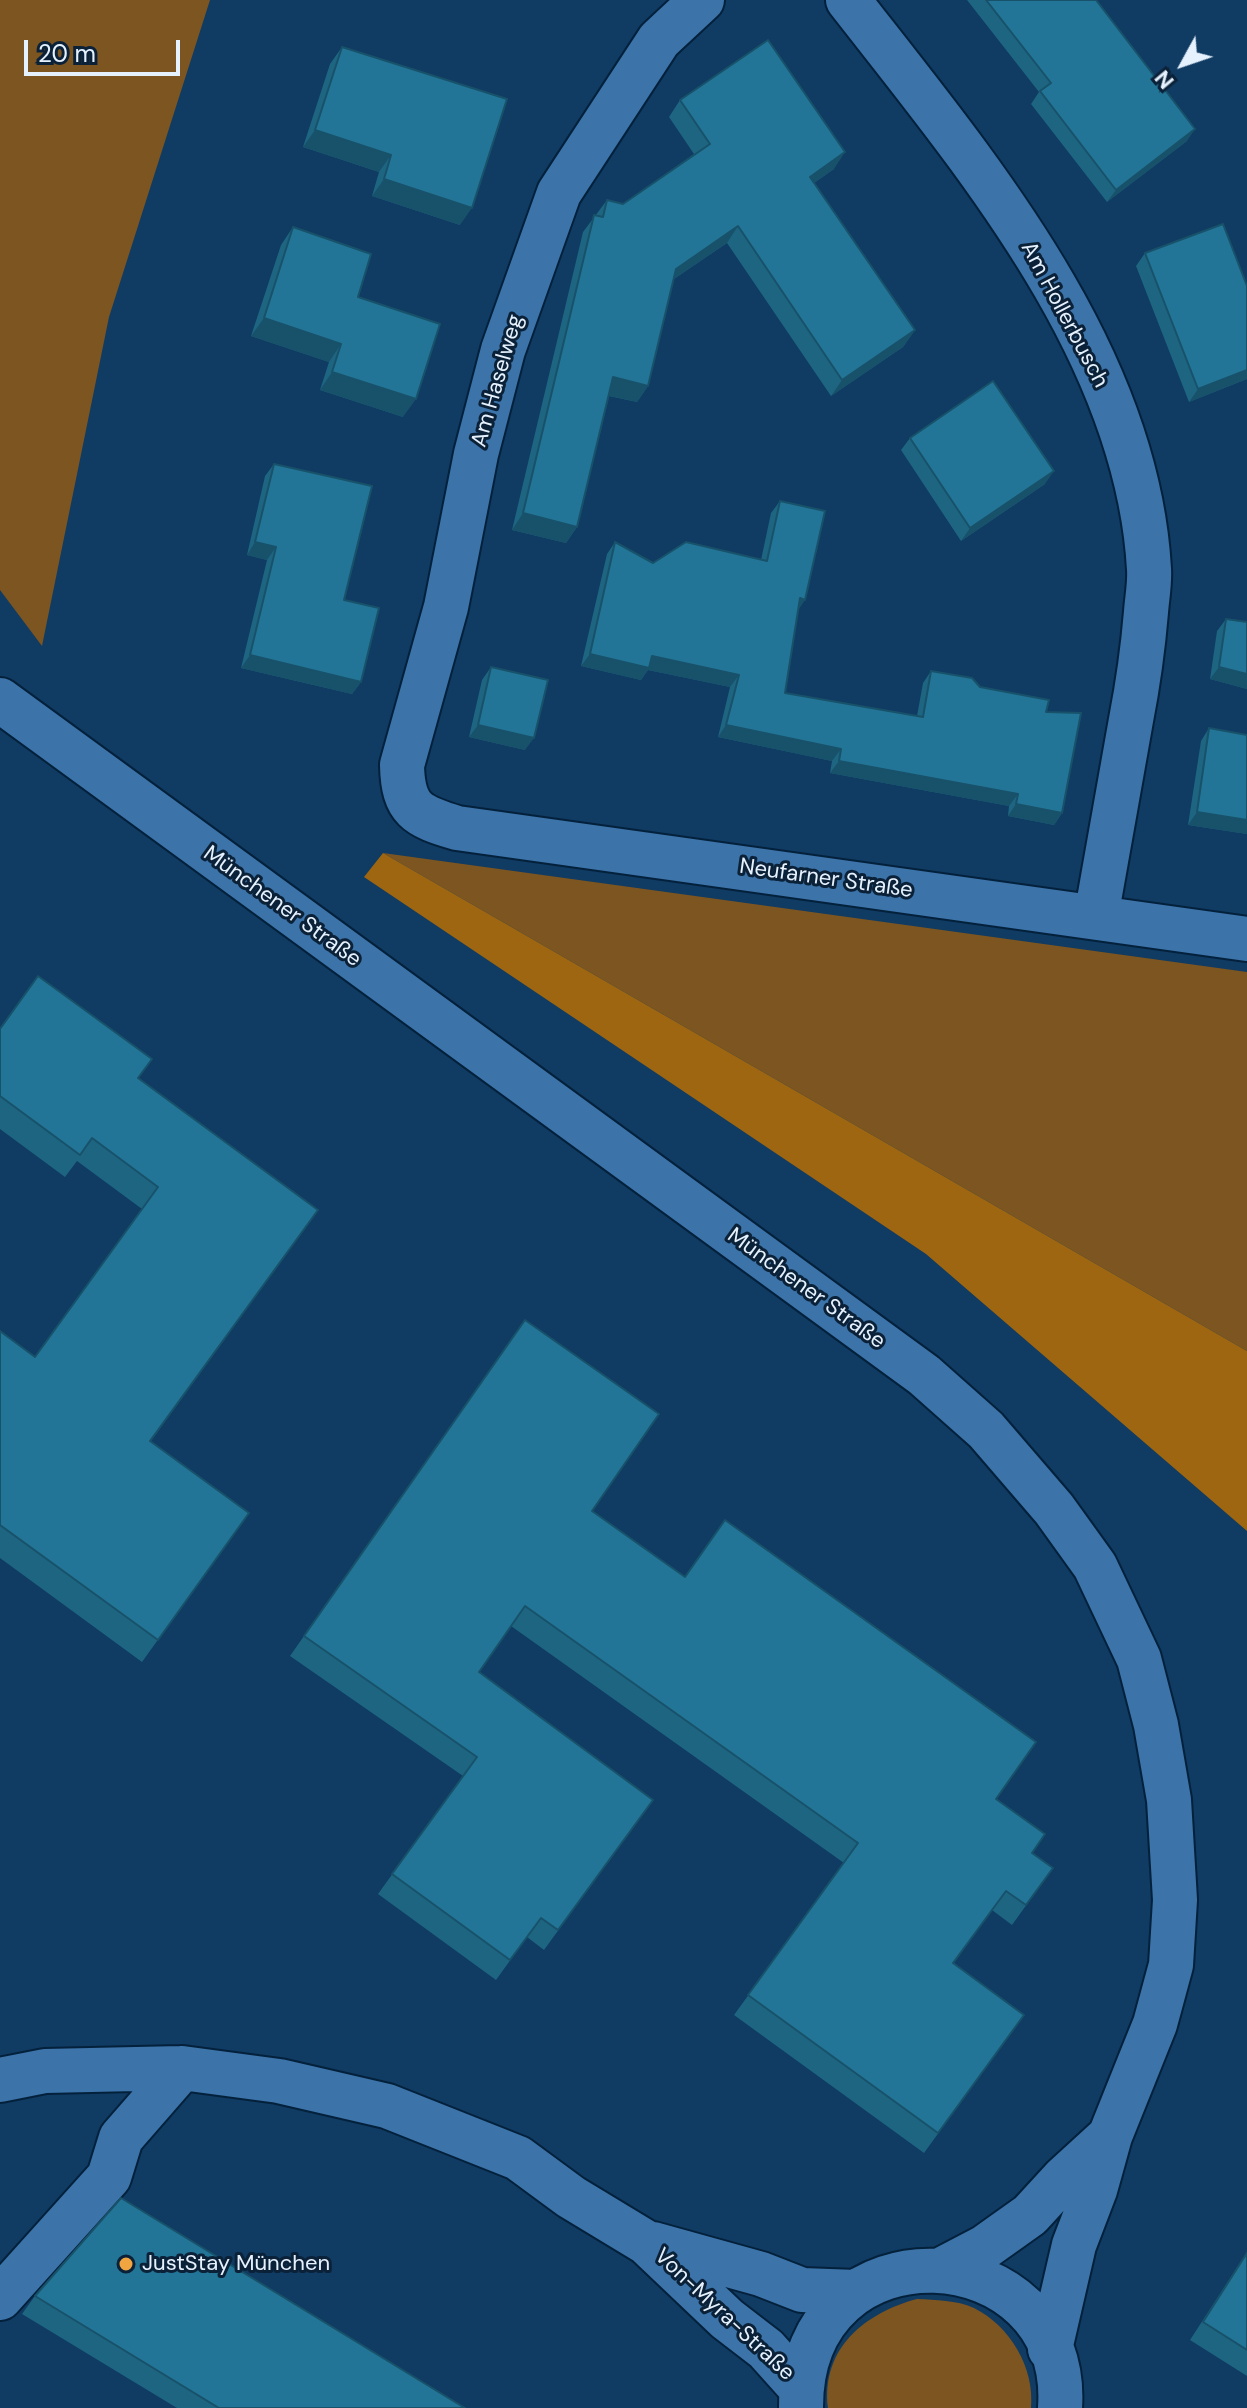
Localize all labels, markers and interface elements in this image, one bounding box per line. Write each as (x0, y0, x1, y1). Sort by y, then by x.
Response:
scale bar (28, 24, 184, 74)
north arrow (1143, 24, 1223, 104)
text: 20 m (38, 38, 96, 69)
text: N (1148, 64, 1181, 95)
street label: Am Hollerbusch (1015, 238, 1113, 392)
street label: Am Haselweg (466, 312, 530, 450)
street label: Münchener Straße (198, 841, 366, 973)
street label: Neufarner Straße (738, 854, 914, 904)
street label: Münchener Straße (722, 1223, 890, 1355)
street label: Von-Myra-Straße (649, 2243, 799, 2387)
place label: JustStay München (142, 2251, 330, 2277)
marker: JustStay München (117, 2255, 135, 2273)

